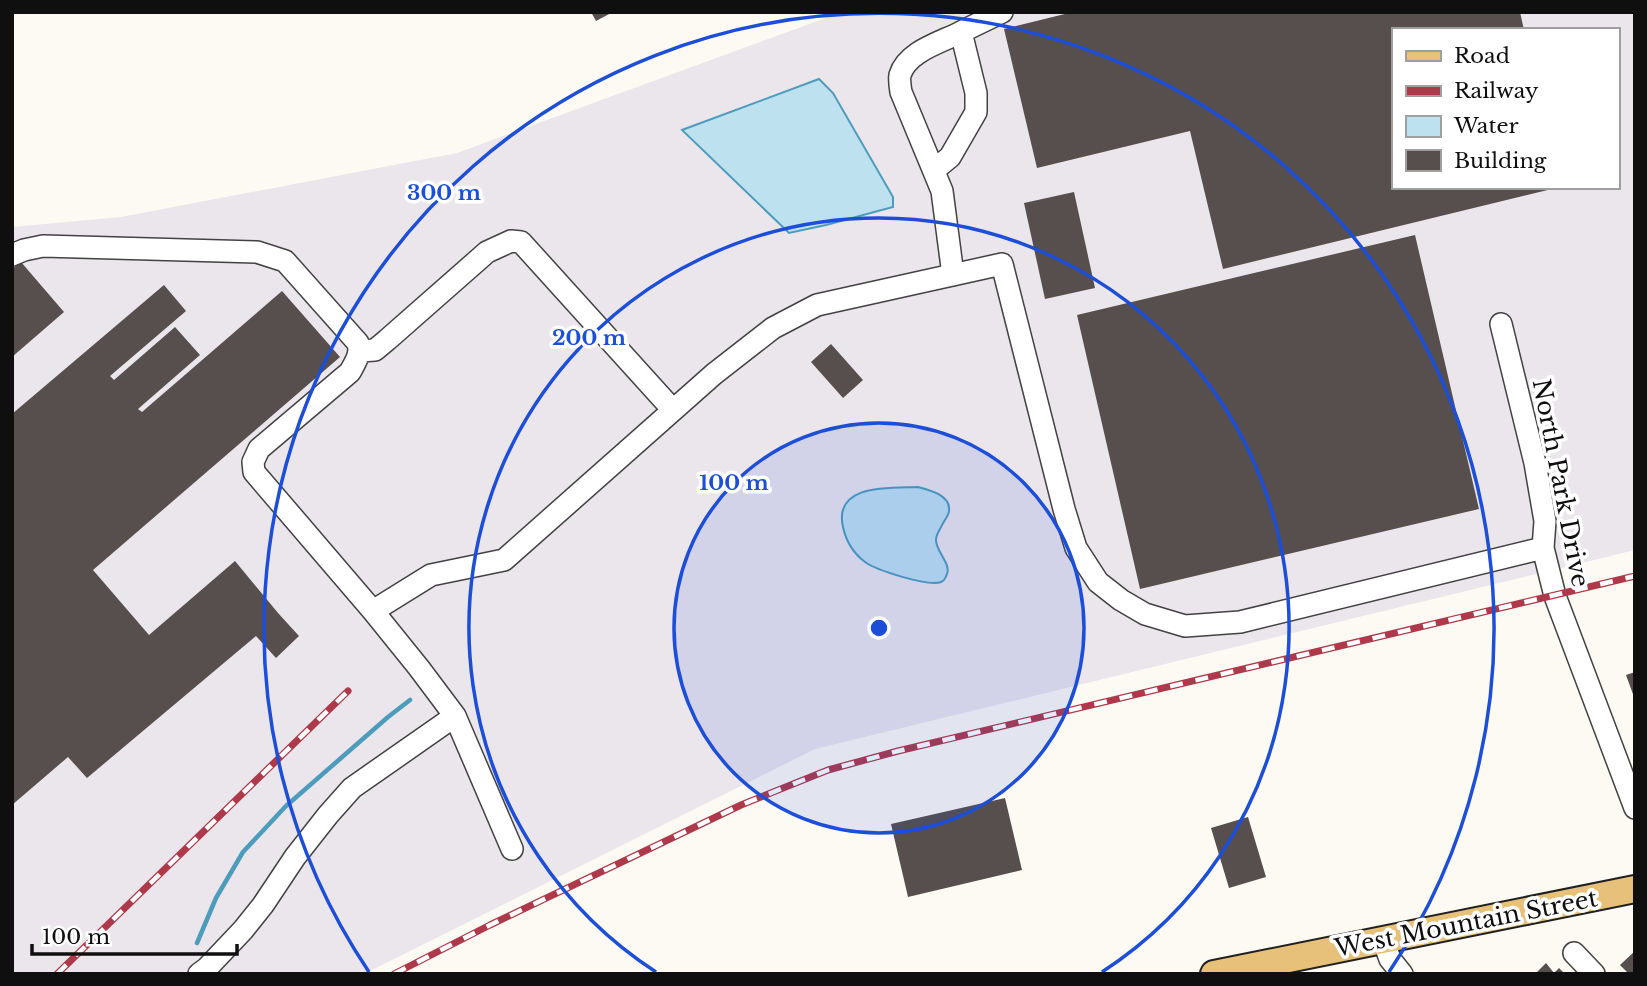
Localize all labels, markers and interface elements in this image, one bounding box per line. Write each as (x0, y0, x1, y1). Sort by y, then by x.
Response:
legend (1392, 28, 1619, 189)
text: Road (1454, 43, 1510, 69)
text: Railway (1454, 78, 1539, 104)
text: Water (1453, 113, 1518, 139)
text: Building (1454, 148, 1547, 174)
text: 300 m (407, 180, 481, 206)
text: 200 m (552, 325, 626, 351)
street label: North Park Drive (1527, 376, 1595, 590)
text: 100 m (699, 470, 769, 496)
centre of rings (867, 616, 891, 640)
street label: West Mountain Street (1331, 883, 1600, 963)
scale bar (32, 912, 236, 956)
text: 100 m (42, 924, 110, 950)

